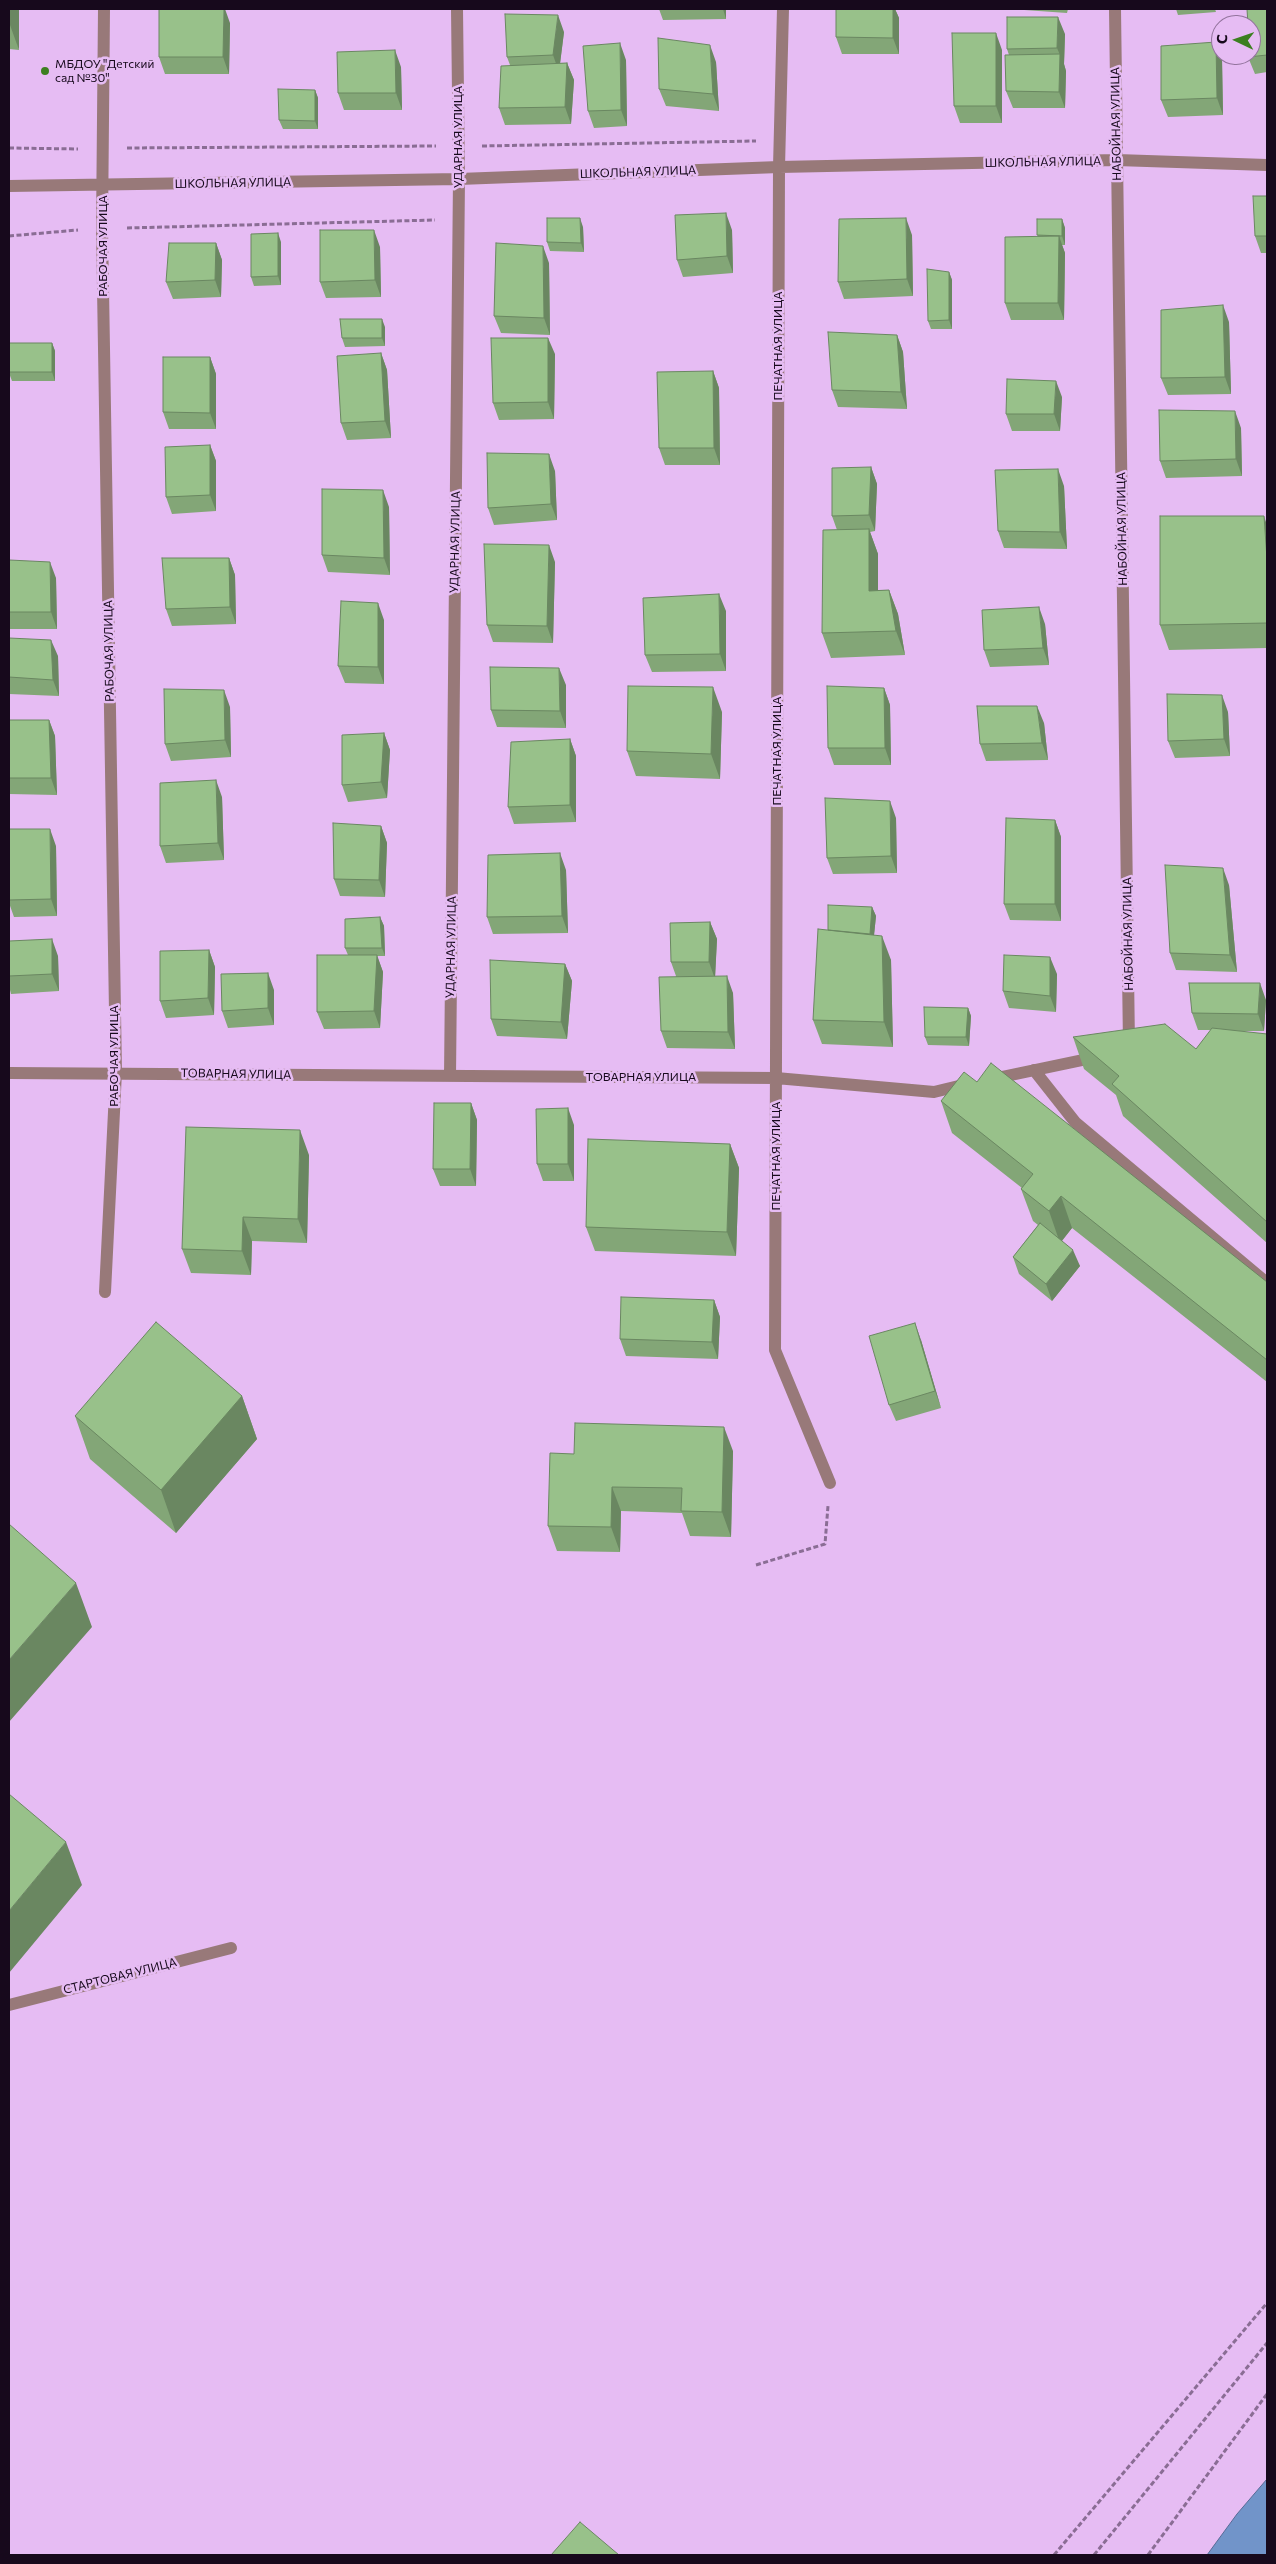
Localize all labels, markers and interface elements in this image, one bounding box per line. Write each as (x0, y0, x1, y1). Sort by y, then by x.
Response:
north arrow (1211, 15, 1261, 65)
text: С (1213, 34, 1230, 44)
place label: МБДОУ "Детский сад №30" (55, 57, 154, 85)
marker: МБДОУ "Детский сад №30" (39, 65, 51, 77)
street label: НАБОЙНАЯ УЛИЦА (1108, 67, 1124, 181)
street label: УДАРНАЯ УЛИЦА (451, 86, 465, 188)
street label: ШКОЛЬНАЯ УЛИЦА (985, 154, 1101, 170)
street label: ШКОЛЬНАЯ УЛИЦА (580, 163, 696, 181)
street label: ШКОЛЬНАЯ УЛИЦА (175, 175, 291, 191)
street label: РАБОЧАЯ УЛИЦА (96, 195, 110, 297)
street label: ПЕЧАТНАЯ УЛИЦА (771, 291, 785, 401)
street label: НАБОЙНАЯ УЛИЦА (1114, 472, 1130, 586)
street label: УДАРНАЯ УЛИЦА (447, 491, 463, 593)
street label: РАБОЧАЯ УЛИЦА (101, 600, 117, 702)
street label: ПЕЧАТНАЯ УЛИЦА (770, 696, 784, 806)
street label: НАБОЙНАЯ УЛИЦА (1120, 877, 1136, 991)
street label: УДАРНАЯ УЛИЦА (443, 896, 459, 998)
street label: РАБОЧАЯ УЛИЦА (107, 1005, 121, 1107)
street label: ТОВАРНАЯ УЛИЦА (181, 1066, 291, 1082)
street label: ТОВАРНАЯ УЛИЦА (586, 1070, 696, 1084)
street label: ПЕЧАТНАЯ УЛИЦА (769, 1101, 783, 1211)
street label: СТАРТОВАЯ УЛИЦА (62, 1955, 178, 1997)

